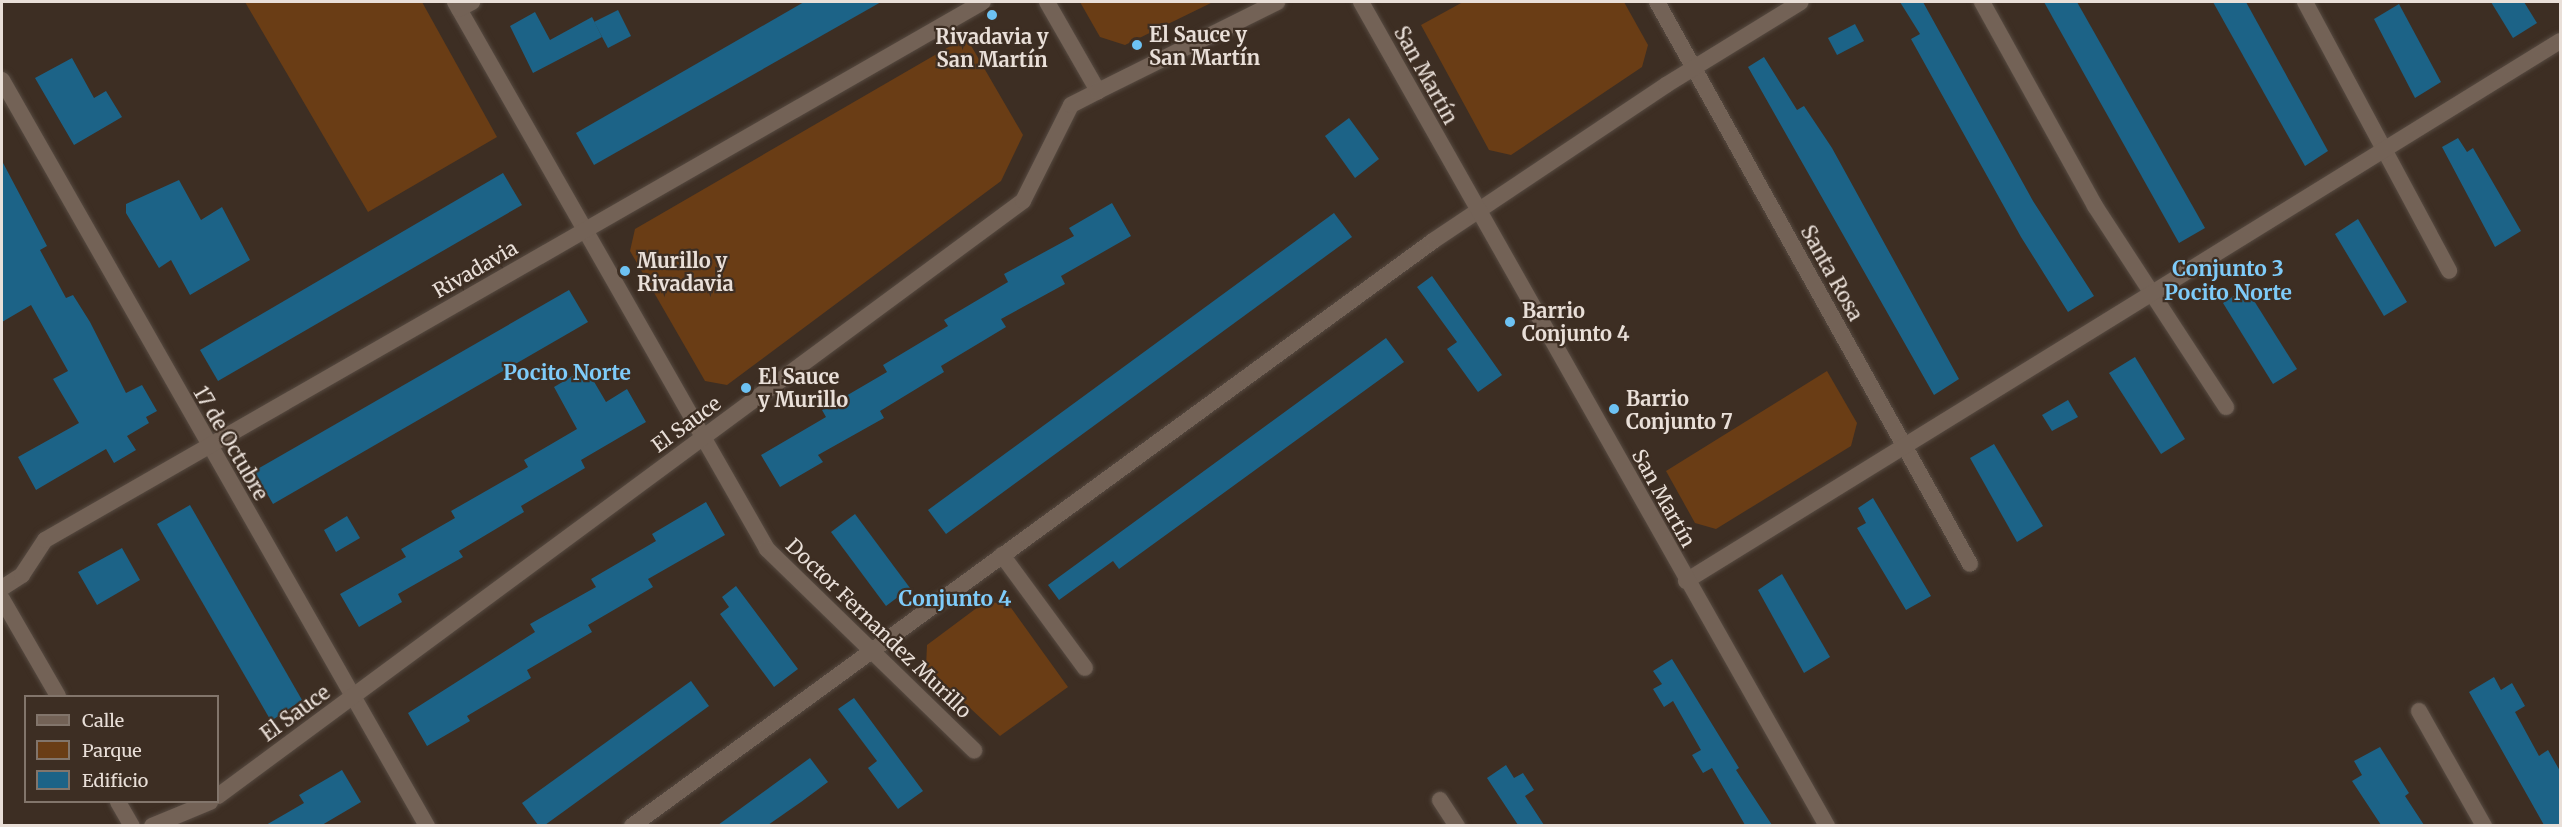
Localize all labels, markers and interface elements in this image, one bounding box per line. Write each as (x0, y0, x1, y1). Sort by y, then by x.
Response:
marker: Rivadavia y San Martín (985, 8, 999, 22)
place label: El Sauce y San Martín (1149, 22, 1260, 69)
street label: San Martín (1389, 22, 1463, 128)
place label: Rivadavia y San Martín (935, 24, 1049, 71)
marker: El Sauce y San Martín (1130, 38, 1144, 52)
street label: Santa Rosa (1796, 221, 1868, 325)
street label: Rivadavia (429, 235, 521, 303)
place label: Murillo y Rivadavia (637, 248, 734, 295)
district label: Conjunto 3 Pocito Norte (2164, 256, 2292, 306)
marker: Murillo y Rivadavia (618, 264, 632, 278)
place label: Barrio Conjunto 4 (1522, 298, 1629, 345)
marker: Barrio Conjunto 4 (1503, 315, 1517, 329)
district label: Pocito Norte (503, 360, 631, 386)
place label: El Sauce y Murillo (758, 365, 848, 412)
marker: El Sauce y Murillo (739, 381, 753, 395)
street label: 17 de Octubre (189, 382, 273, 504)
place label: Barrio Conjunto 7 (1626, 386, 1733, 433)
street label: El Sauce (647, 391, 725, 457)
marker: Barrio Conjunto 7 (1607, 402, 1621, 416)
street label: San Martín (1627, 445, 1701, 551)
street label: Doctor Fernandez Murillo (781, 533, 977, 723)
district label: Conjunto 4 (899, 586, 1011, 612)
street label: El Sauce (256, 680, 334, 746)
legend (24, 695, 219, 803)
text: Calle (82, 709, 124, 732)
text: Parque (82, 739, 142, 762)
text: Edificio (82, 769, 148, 792)

